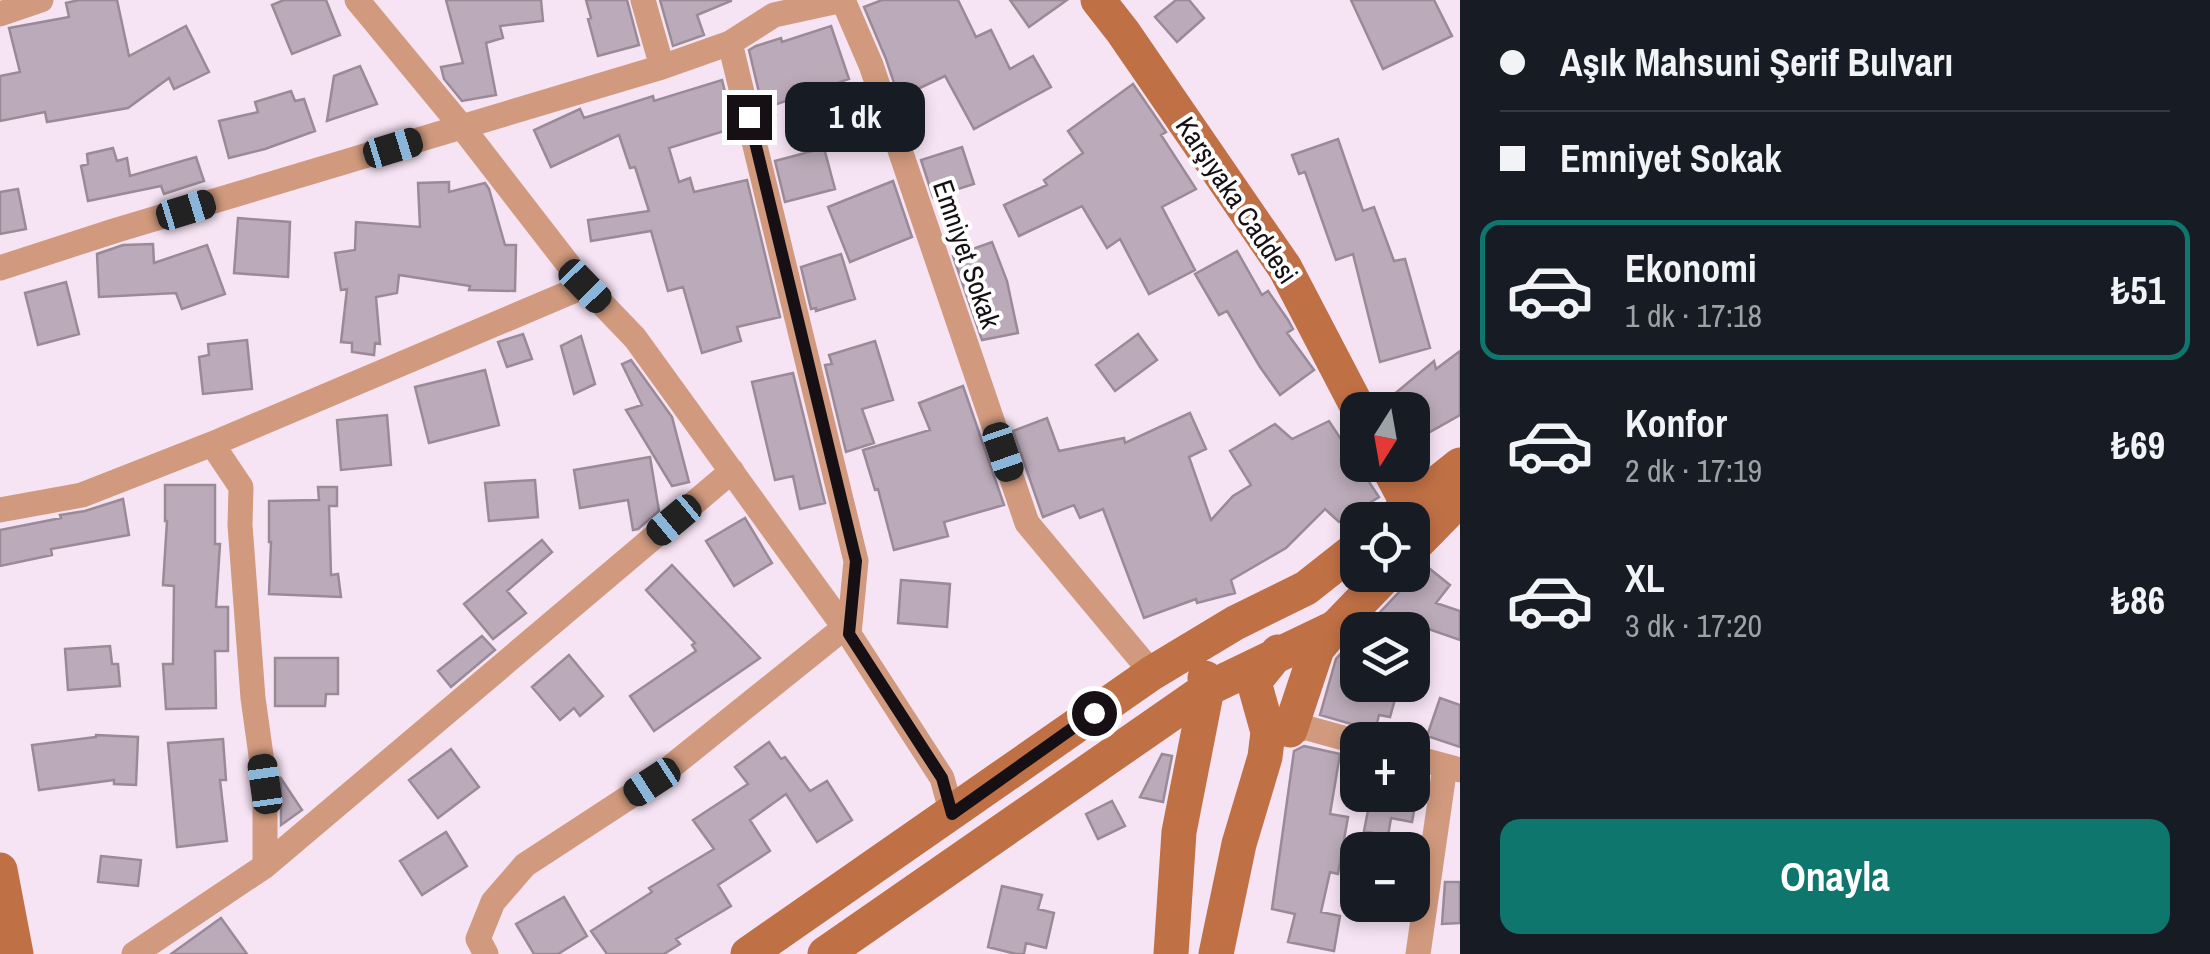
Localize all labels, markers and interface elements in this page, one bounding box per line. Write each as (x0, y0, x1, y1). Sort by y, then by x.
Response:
text: Aşık Mahsuni Şerif Bulvarı (1560, 37, 1953, 88)
callout: 1 dk (784, 82, 924, 152)
route end (727, 95, 772, 140)
text: 1 dk (829, 95, 881, 138)
street label: Karşıyaka Caddesi (1167, 109, 1307, 291)
car (360, 125, 426, 171)
text: Emniyet Sokak (1560, 133, 1782, 184)
street label: Emniyet Sokak (924, 175, 1010, 334)
car (153, 187, 219, 233)
text: Ekonomi (1625, 243, 1757, 294)
icon: car (1505, 245, 1595, 335)
car (553, 254, 617, 318)
text: ₺51 (2111, 265, 2165, 316)
text: 1 dk · 17:18 (1625, 294, 1762, 337)
north arrow (1340, 392, 1430, 482)
map controls (1340, 392, 1430, 922)
text: Konfor (1625, 398, 1727, 449)
icon: car (1505, 400, 1595, 490)
car (979, 419, 1027, 485)
text: ₺69 (2111, 420, 2165, 471)
text: 2 dk · 17:19 (1625, 449, 1762, 492)
car (641, 489, 707, 551)
button: locate (1340, 502, 1430, 592)
text: XL (1625, 553, 1665, 604)
icon: car (1505, 555, 1595, 645)
text: ₺86 (2111, 575, 2165, 626)
text: 3 dk · 17:20 (1625, 604, 1762, 647)
button: layers (1340, 612, 1430, 702)
route start (1072, 691, 1117, 736)
button: + (1340, 722, 1430, 812)
car (246, 752, 284, 816)
car (619, 753, 685, 811)
button: Onayla (1500, 819, 2170, 934)
button: − (1340, 832, 1430, 922)

